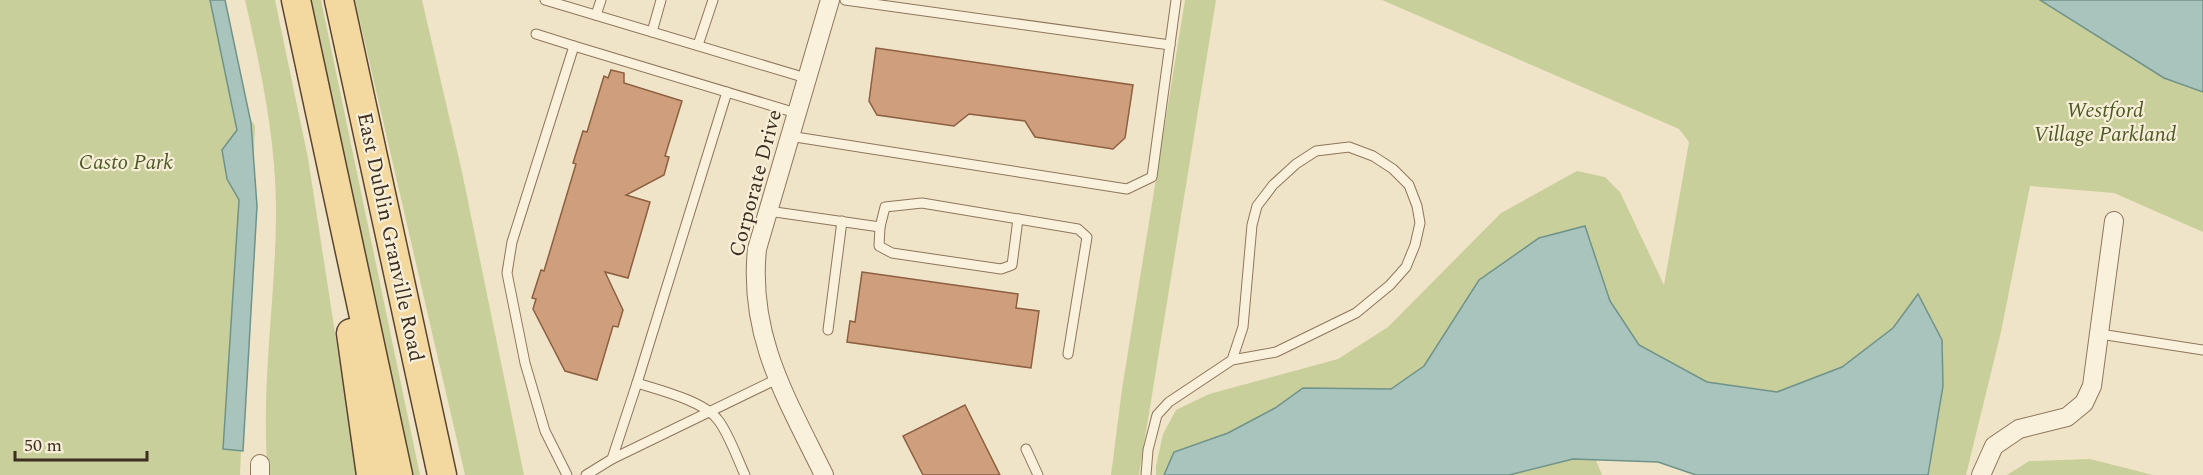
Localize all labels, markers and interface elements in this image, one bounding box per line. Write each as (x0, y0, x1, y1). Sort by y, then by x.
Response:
park label: Westford Village Parkland (2034, 95, 2177, 151)
street label: Corporate Drive (721, 106, 791, 261)
street label: East Dublin Granville Road (348, 110, 432, 365)
park label: Casto Park (79, 147, 173, 179)
scale bar (15, 424, 147, 462)
text: 50 m (24, 432, 62, 459)

